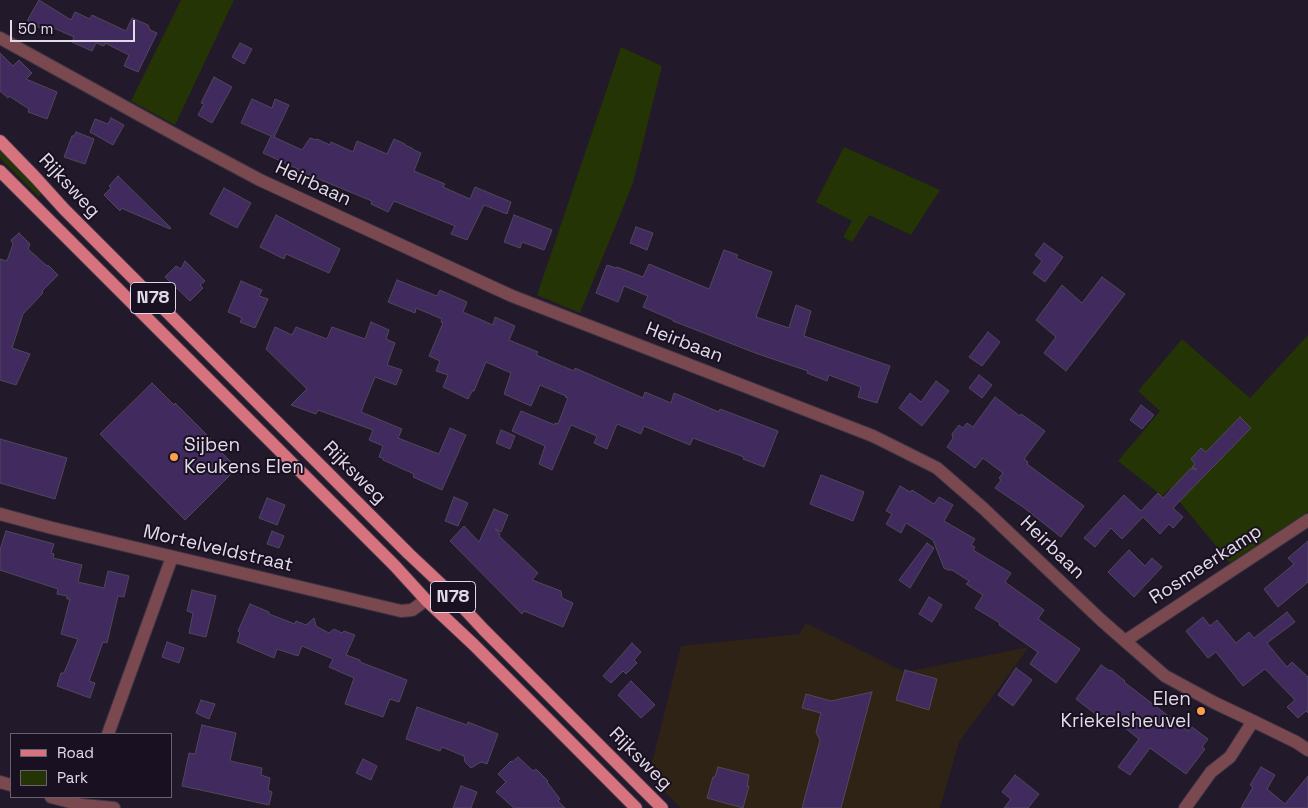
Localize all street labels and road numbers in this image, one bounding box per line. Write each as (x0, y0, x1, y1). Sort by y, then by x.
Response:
street label: Rijksweg (34, 149, 104, 223)
street label: Heirbaan (271, 156, 355, 212)
road number: N78 (130, 282, 176, 314)
street label: Heirbaan (642, 318, 726, 368)
street label: Rijksweg (318, 437, 390, 509)
street label: Heirbaan (1015, 512, 1089, 584)
street label: Rosmeerkamp (1146, 520, 1266, 610)
street label: Mortelveldstraat (141, 521, 295, 577)
road number: N78 (430, 582, 476, 612)
street label: Rijksweg (604, 723, 676, 795)

